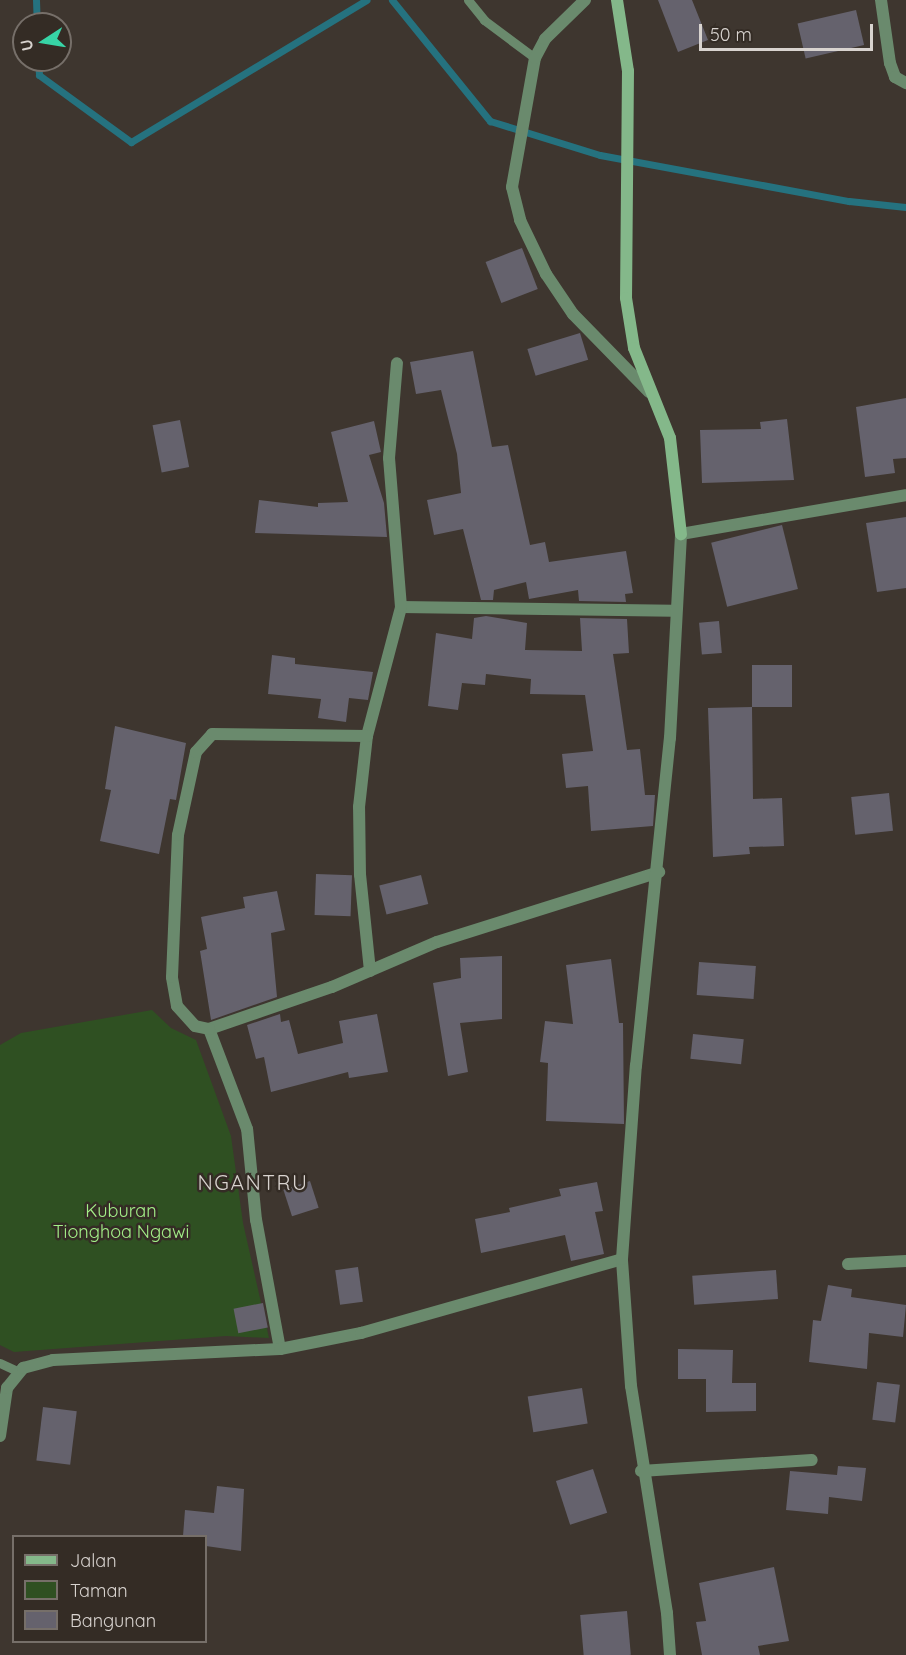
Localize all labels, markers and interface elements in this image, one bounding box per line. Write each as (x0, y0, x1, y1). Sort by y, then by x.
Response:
north arrow (12, 12, 72, 72)
scale bar (702, 12, 876, 50)
text: 50 m (710, 23, 752, 46)
text: U (15, 38, 37, 53)
district label: NGANTRU (198, 1169, 308, 1195)
park label: Kuburan Tionghoa Ngawi (53, 1201, 189, 1244)
legend (12, 1535, 207, 1643)
text: Jalan (70, 1549, 117, 1572)
text: Taman (70, 1579, 128, 1602)
text: Bangunan (70, 1609, 156, 1632)

